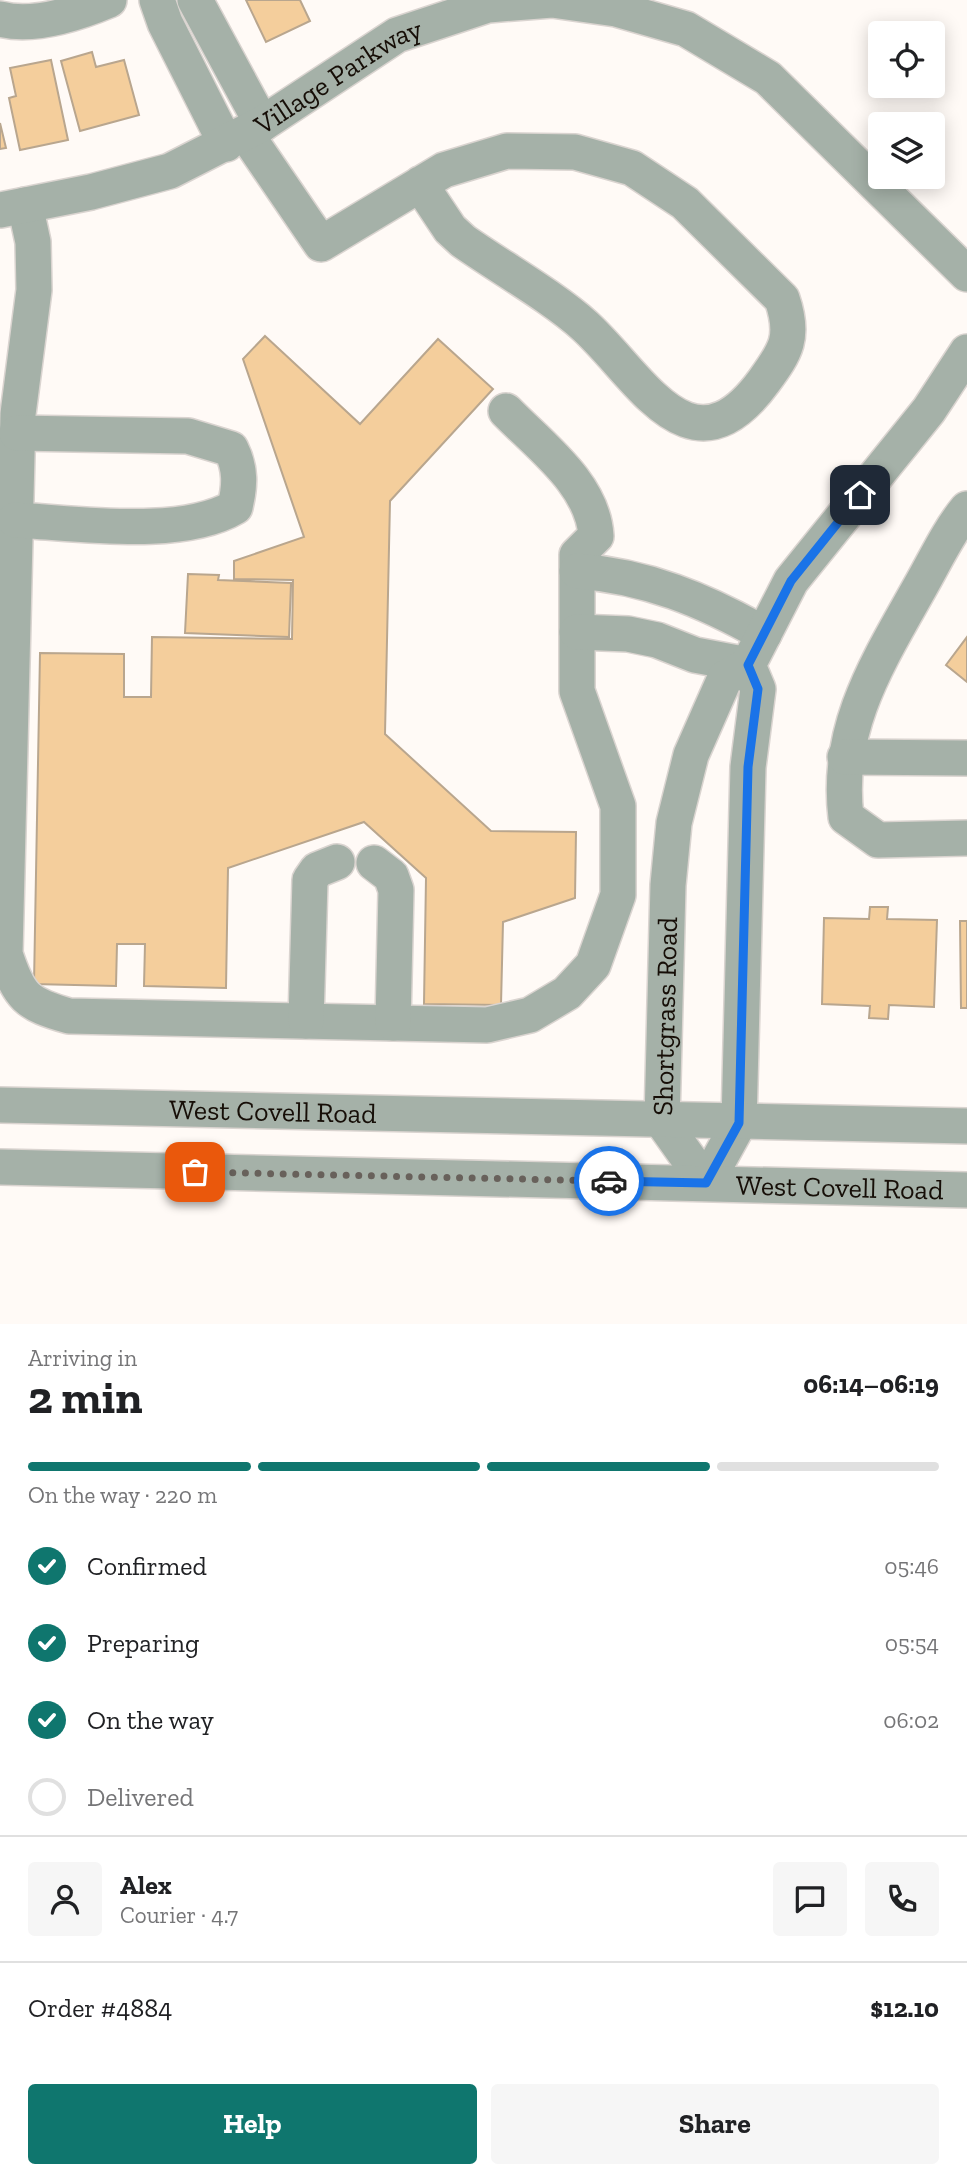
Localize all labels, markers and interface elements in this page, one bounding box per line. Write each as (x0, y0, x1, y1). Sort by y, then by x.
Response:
street label: Village Parkway (247, 11, 427, 142)
map controls (868, 21, 945, 189)
button: locate (868, 21, 945, 98)
button: layers (868, 112, 945, 189)
pin (830, 465, 890, 525)
icon: home (841, 476, 879, 514)
street label: Shortgrass Road (646, 916, 684, 1116)
street label: West Covell Road (169, 1092, 377, 1130)
pin (165, 1142, 225, 1202)
courier (574, 1146, 644, 1216)
icon: bag (176, 1153, 214, 1191)
icon: car (590, 1162, 628, 1200)
street label: West Covell Road (736, 1168, 944, 1206)
text: Arriving in (28, 1344, 137, 1372)
text: 06:14–06:19 (803, 1368, 939, 1400)
text: 2 min (28, 1370, 143, 1425)
text: On the way · 220 m (28, 1481, 217, 1509)
icon: check (28, 1547, 66, 1585)
text: Confirmed (87, 1550, 207, 1582)
text: 05:46 (884, 1552, 939, 1580)
icon: check (28, 1624, 66, 1662)
text: Preparing (87, 1627, 199, 1659)
text: 05:54 (885, 1629, 939, 1657)
icon: check (28, 1701, 66, 1739)
text: On the way (87, 1704, 214, 1736)
text: 06:02 (883, 1706, 939, 1734)
text: Delivered (87, 1781, 194, 1813)
button: person (28, 1862, 102, 1936)
button: chat (773, 1862, 847, 1936)
button: phone (865, 1862, 939, 1936)
text: Alex (120, 1869, 172, 1901)
text: Courier · 4.7 (120, 1901, 238, 1929)
text: Order #4884 (28, 1992, 172, 2024)
text: $12.10 (870, 1992, 939, 2024)
button: Help (28, 2084, 477, 2164)
button: Share (491, 2084, 939, 2164)

